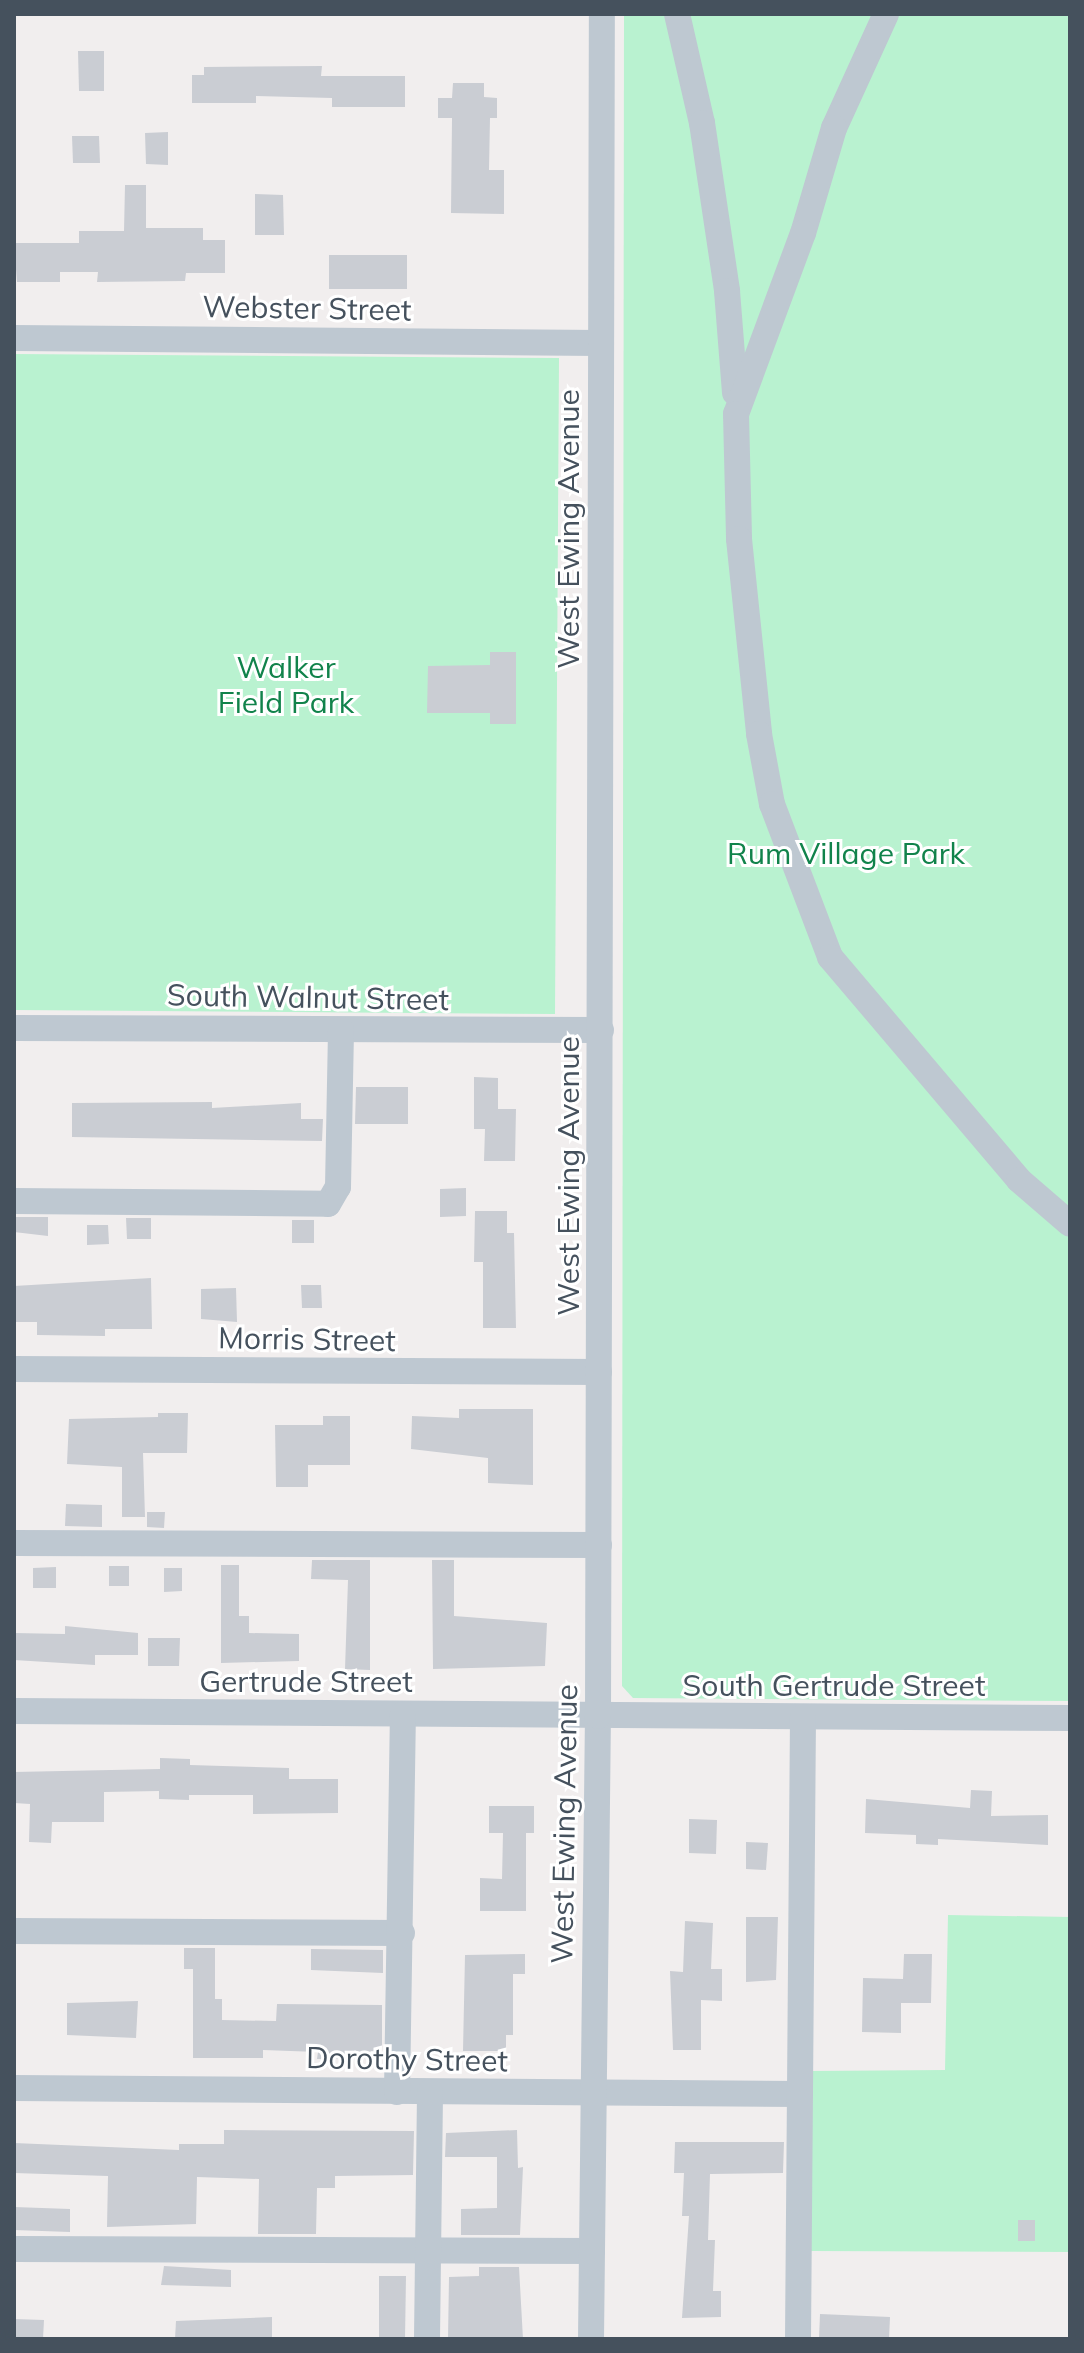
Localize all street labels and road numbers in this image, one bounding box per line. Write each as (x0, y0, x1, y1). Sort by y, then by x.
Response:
street label: Webster Street (202, 288, 412, 328)
street label: West Ewing Avenue (550, 389, 586, 669)
street label: South Walnut Street (167, 977, 449, 1017)
street label: West Ewing Avenue (550, 1036, 586, 1316)
street label: Morris Street (218, 1319, 396, 1359)
street label: Gertrude Street (199, 1663, 413, 1699)
street label: South Gertrude Street (683, 1667, 985, 1703)
street label: West Ewing Avenue (544, 1684, 584, 1964)
street label: Dorothy Street (306, 2039, 508, 2079)

